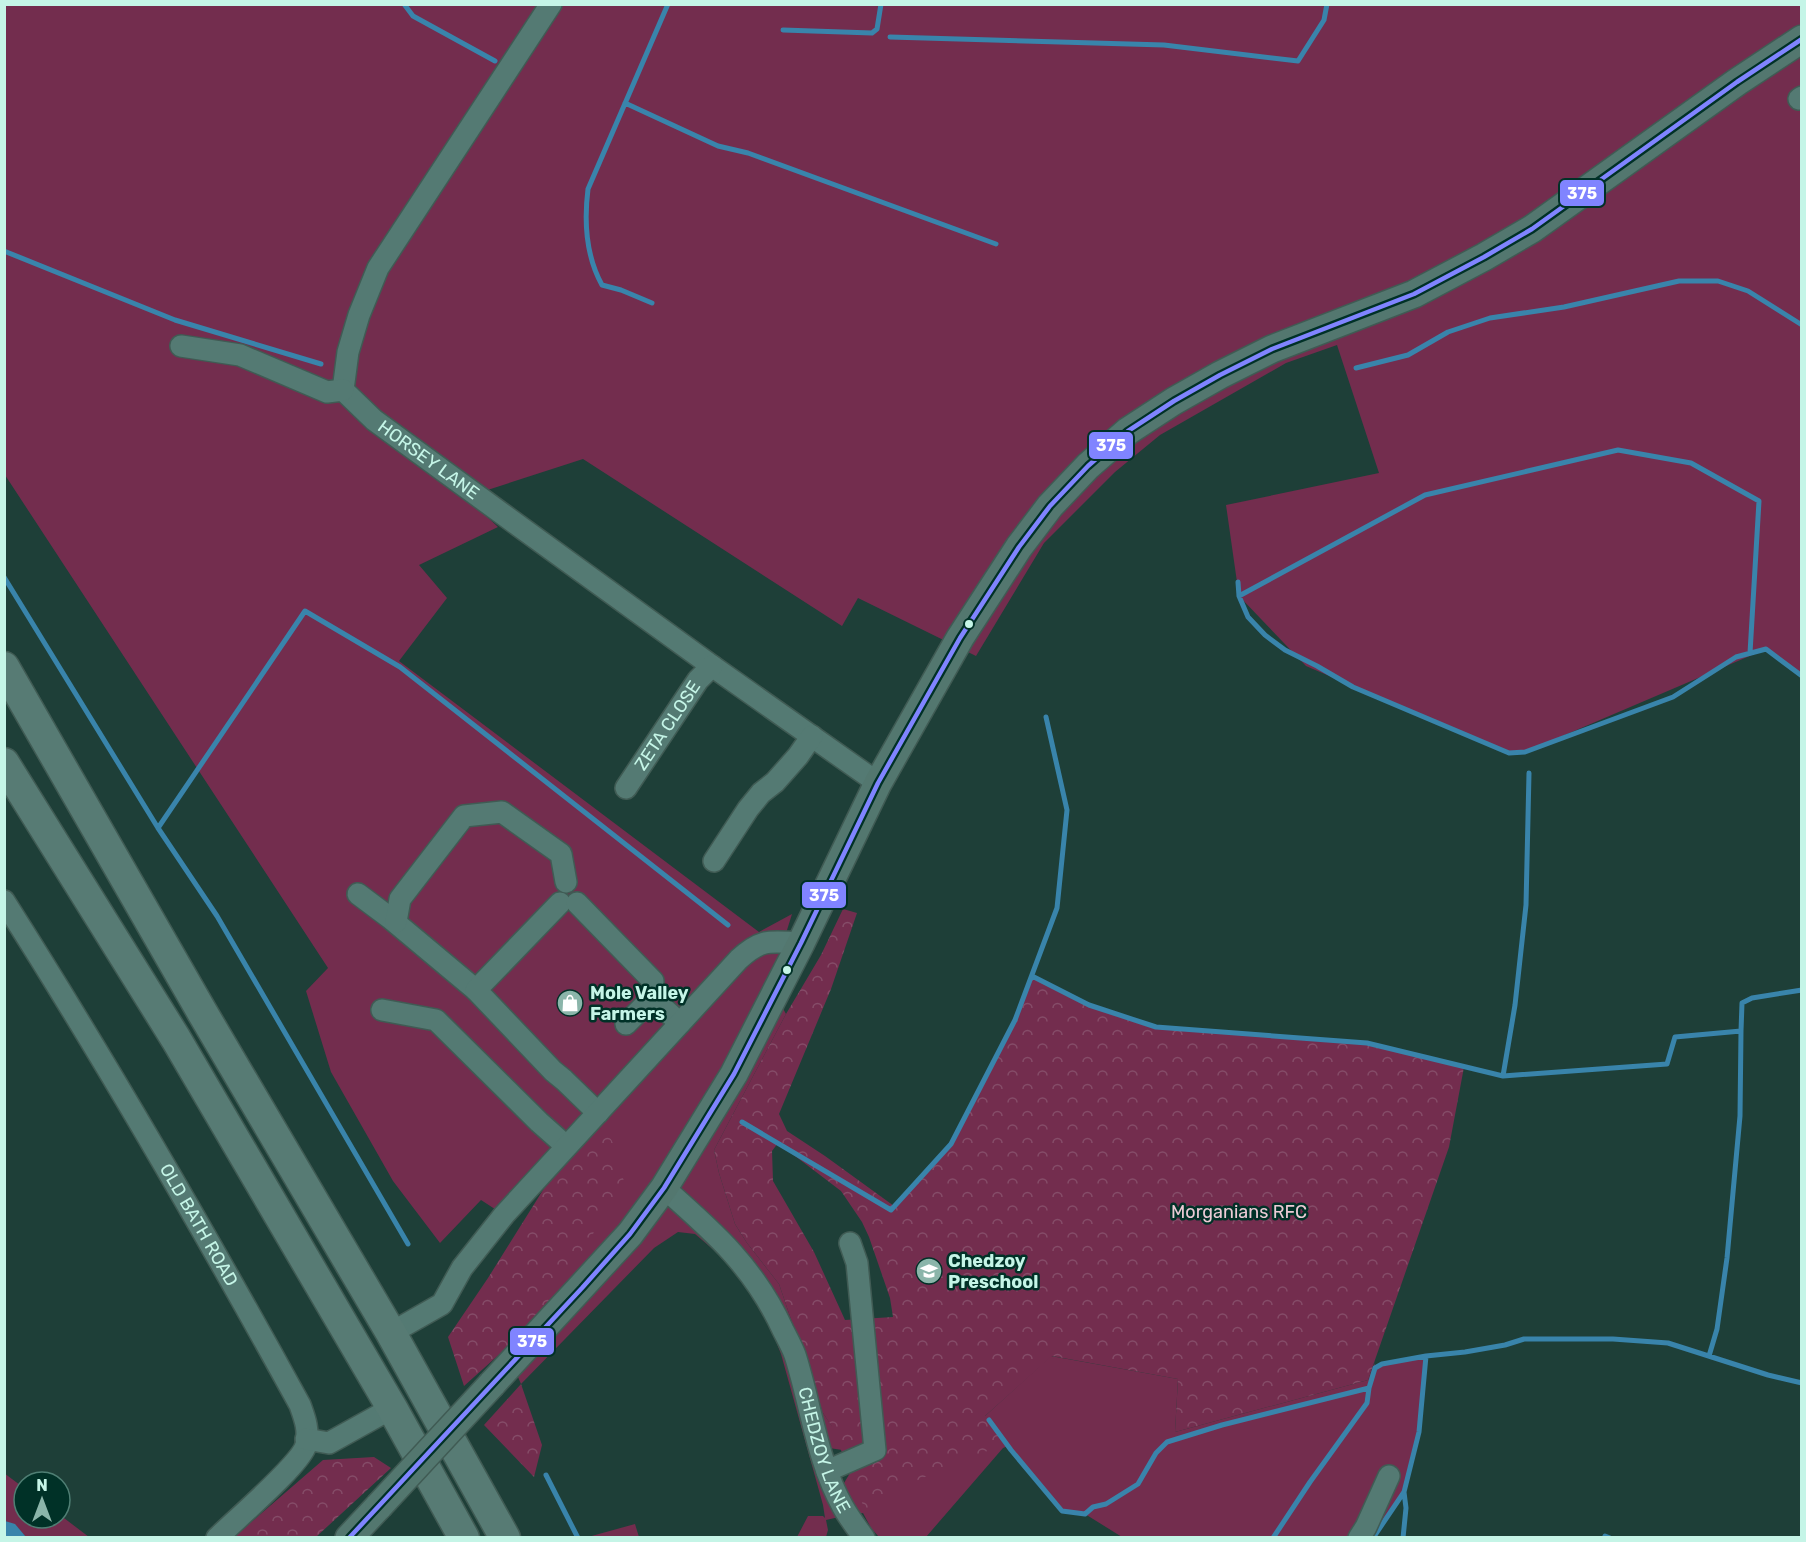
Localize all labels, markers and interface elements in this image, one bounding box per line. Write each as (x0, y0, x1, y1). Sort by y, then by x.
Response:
line badge: 375 (1559, 179, 1605, 207)
text: 375 (1567, 184, 1597, 203)
street label: HORSEY LANE (374, 416, 484, 504)
line badge: 375 (1088, 431, 1134, 460)
text: 375 (1096, 436, 1126, 455)
unlabelled marker (963, 618, 975, 630)
street label: ZETA CLOSE (630, 677, 705, 775)
line badge: 375 (801, 881, 847, 909)
text: 375 (809, 886, 839, 905)
unlabelled marker (781, 964, 793, 976)
place label: Mole Valley Farmers (590, 982, 689, 1025)
shop icon: Mole Valley Farmers (555, 988, 585, 1018)
street label: OLD BATH ROAD (155, 1160, 243, 1290)
park label: Morganians RFC (1171, 1201, 1307, 1223)
place label: Chedzoy Preschool (948, 1250, 1038, 1293)
school or university icon: Chedzoy Preschool (914, 1256, 944, 1286)
line badge: 375 (509, 1327, 555, 1356)
text: 375 (517, 1332, 547, 1351)
street label: CHEDZOY LANE (793, 1385, 855, 1517)
north arrow (12, 1470, 72, 1530)
text: N (36, 1476, 48, 1495)

